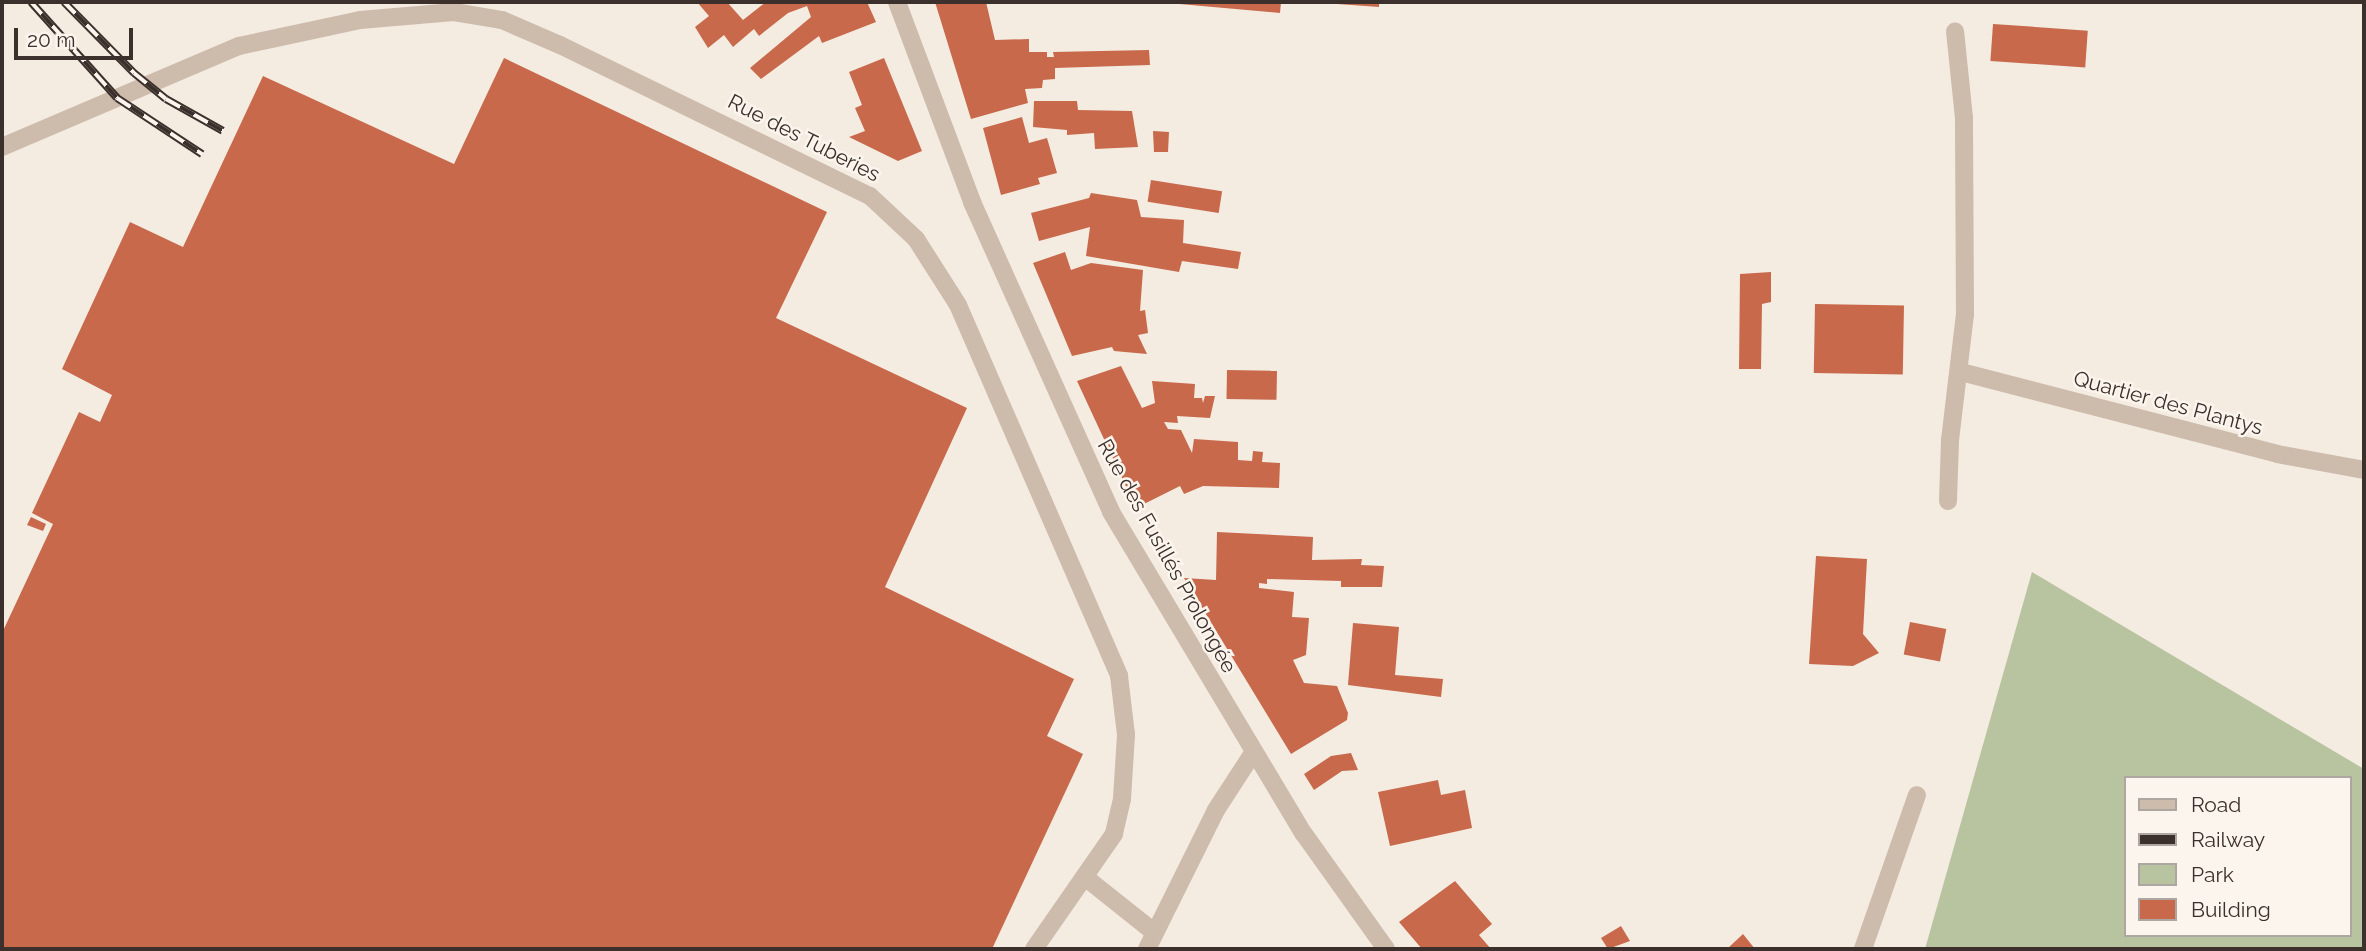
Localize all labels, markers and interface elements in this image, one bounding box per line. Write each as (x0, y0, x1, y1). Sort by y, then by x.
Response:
scale bar (18, 14, 136, 58)
text: 20 m (27, 27, 75, 52)
street label: Rue des Tuberies (724, 89, 884, 187)
street label: Quartier des Plantys (2070, 366, 2266, 440)
street label: Rue des Fusillés Prolongée (1092, 435, 1242, 677)
legend (2124, 776, 2352, 937)
text: Road (2191, 792, 2241, 817)
text: Railway (2191, 827, 2265, 852)
text: Park (2191, 862, 2234, 887)
text: Building (2191, 897, 2271, 922)

